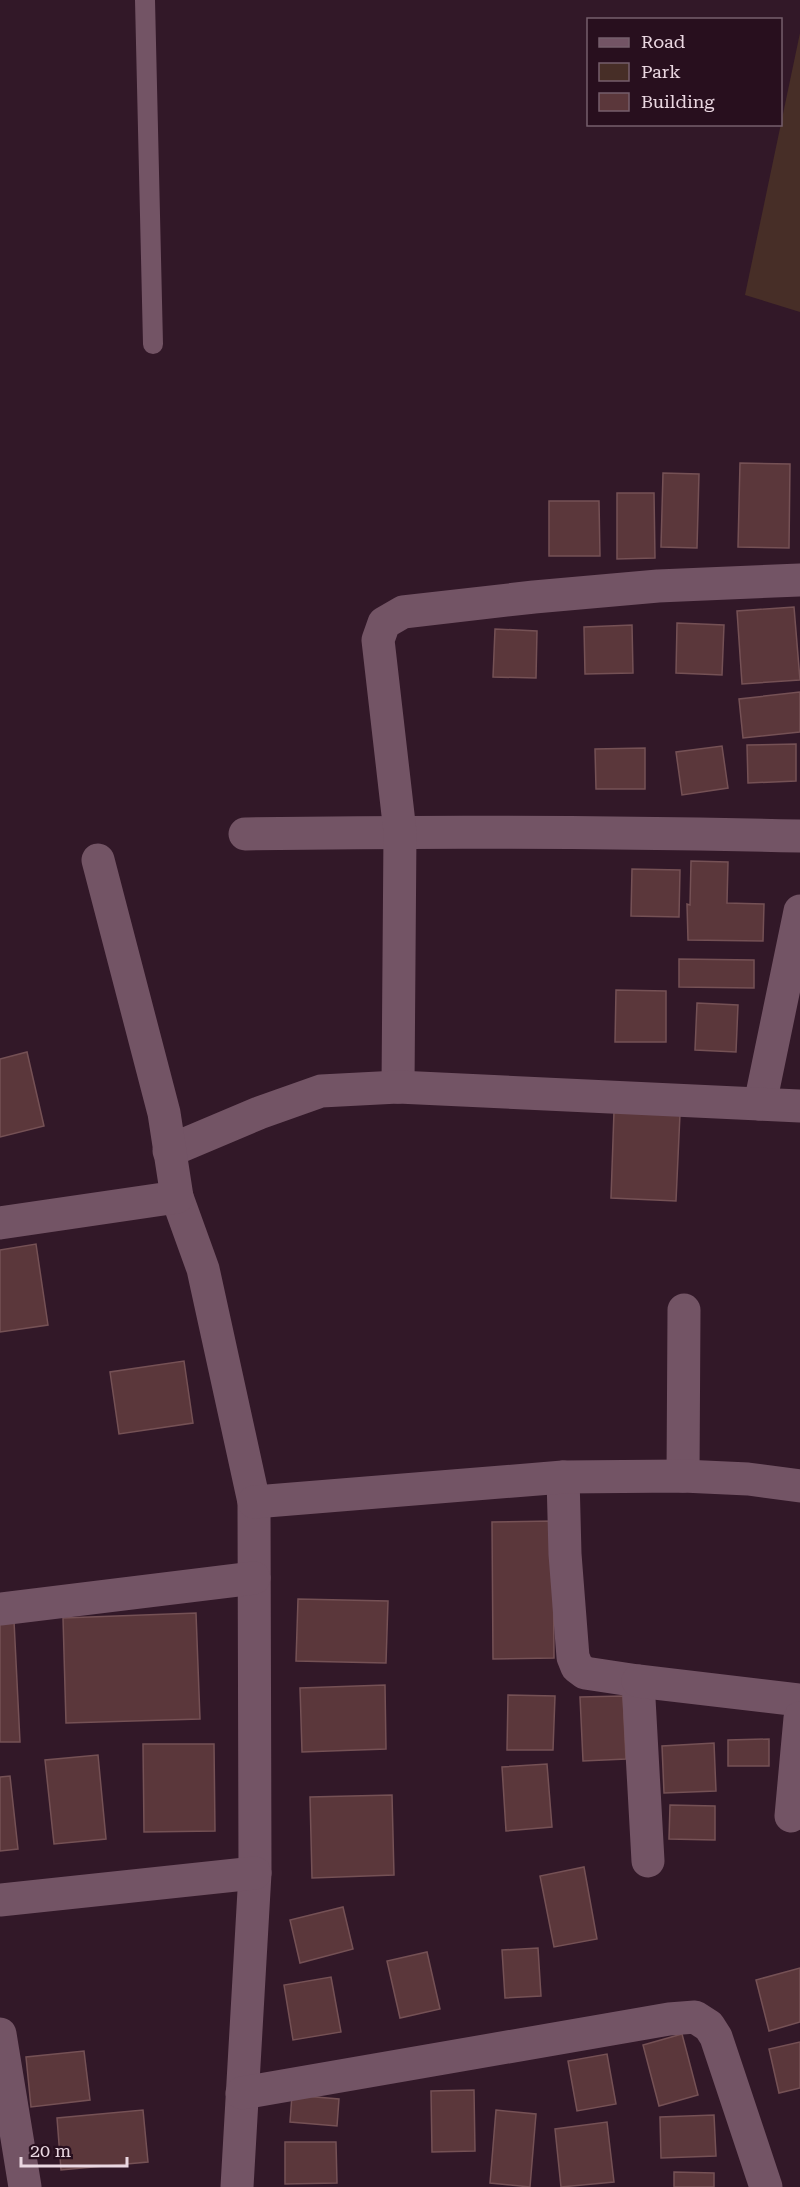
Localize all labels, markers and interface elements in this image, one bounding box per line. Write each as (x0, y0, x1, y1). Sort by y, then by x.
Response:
legend (587, 18, 782, 126)
text: Road (641, 31, 686, 52)
text: Park (641, 61, 681, 82)
text: Building (641, 91, 715, 112)
scale bar (21, 2130, 128, 2168)
text: 20 m (30, 2140, 71, 2161)

